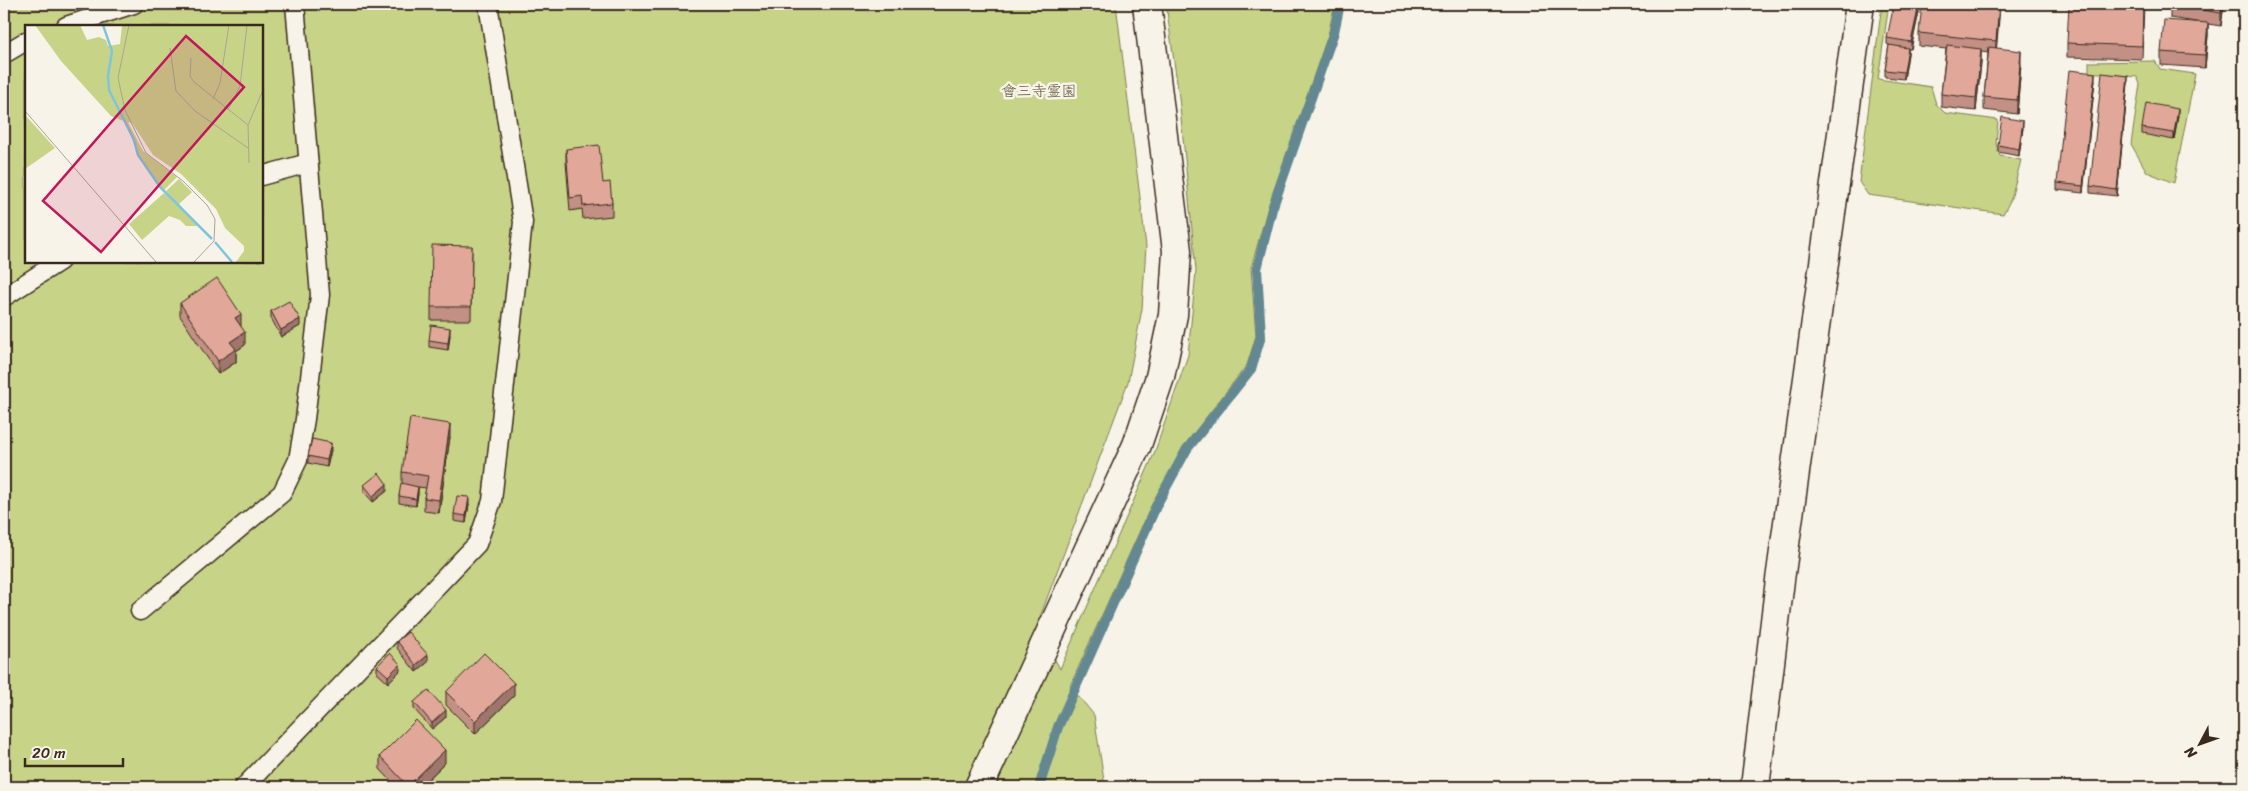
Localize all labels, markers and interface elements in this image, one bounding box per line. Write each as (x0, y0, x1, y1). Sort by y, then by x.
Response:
inset map (25, 25, 262, 262)
park label: 會三寺霊園 (1001, 78, 1077, 104)
north arrow (2176, 718, 2226, 768)
scale bar (25, 736, 122, 768)
text: 20 m (32, 740, 66, 766)
text: N (2178, 740, 2204, 765)

